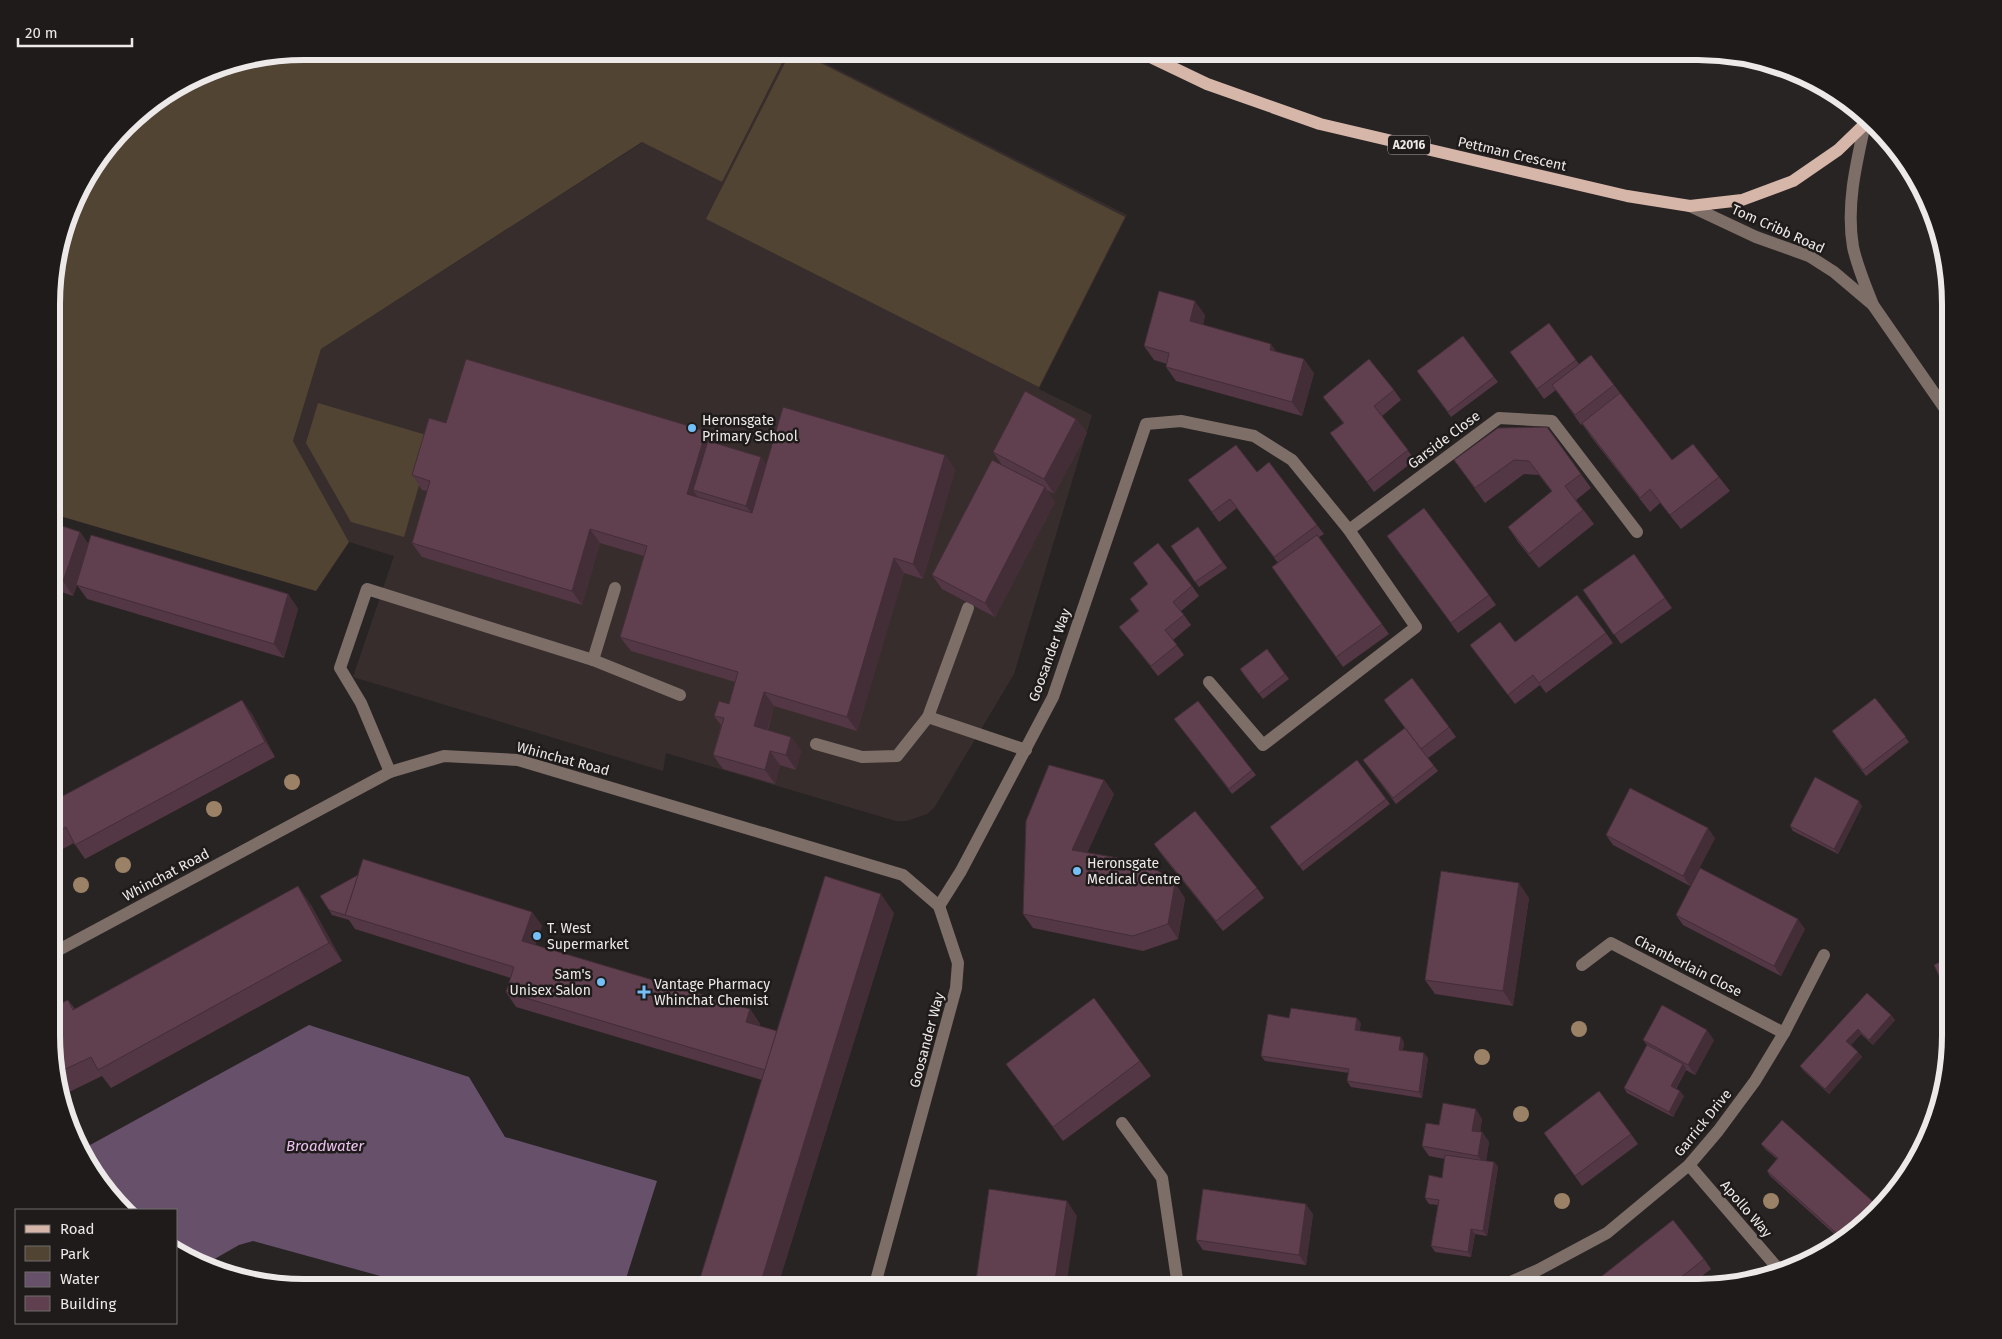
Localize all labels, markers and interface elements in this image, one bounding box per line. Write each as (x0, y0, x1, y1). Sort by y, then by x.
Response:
scale bar (18, 15, 131, 47)
text: 20 m (25, 24, 58, 42)
street label: Pettman Crescent (1456, 133, 1569, 175)
road number: A2016 (1388, 136, 1430, 154)
street label: Tom Cribb Road (1729, 201, 1827, 257)
street label: Garside Close (1405, 407, 1483, 473)
place label: Heronsgate Primary School (702, 412, 798, 445)
marker: Heronsgate Primary School (686, 422, 698, 434)
street label: Goosander Way (1025, 606, 1075, 704)
street label: Whinchat Road (515, 738, 611, 780)
street label: Whinchat Road (120, 845, 212, 905)
place label: Heronsgate Medical Centre (1087, 855, 1181, 888)
marker: Heronsgate Medical Centre (1071, 865, 1083, 877)
place label: T. West Supermarket (547, 920, 630, 953)
marker: T. West Supermarket (531, 930, 543, 942)
street label: Chamberlain Close (1631, 932, 1745, 1000)
place label: Sam's Unisex Salon (510, 966, 591, 999)
marker: Sam's Unisex Salon (595, 976, 607, 988)
place label: Vantage Pharmacy Whinchat Chemist (654, 976, 770, 1009)
marker: Vantage Pharmacy Whinchat Chemist (638, 986, 650, 998)
street label: Goosander Way (906, 990, 948, 1090)
street label: Garrick Drive (1671, 1086, 1735, 1160)
water label: Broadwater (286, 1137, 365, 1155)
street label: Apollo Way (1717, 1177, 1775, 1241)
legend (15, 1209, 178, 1324)
text: Road (60, 1220, 95, 1238)
text: Park (60, 1245, 90, 1263)
text: Water (60, 1270, 99, 1288)
text: Building (60, 1295, 116, 1313)

